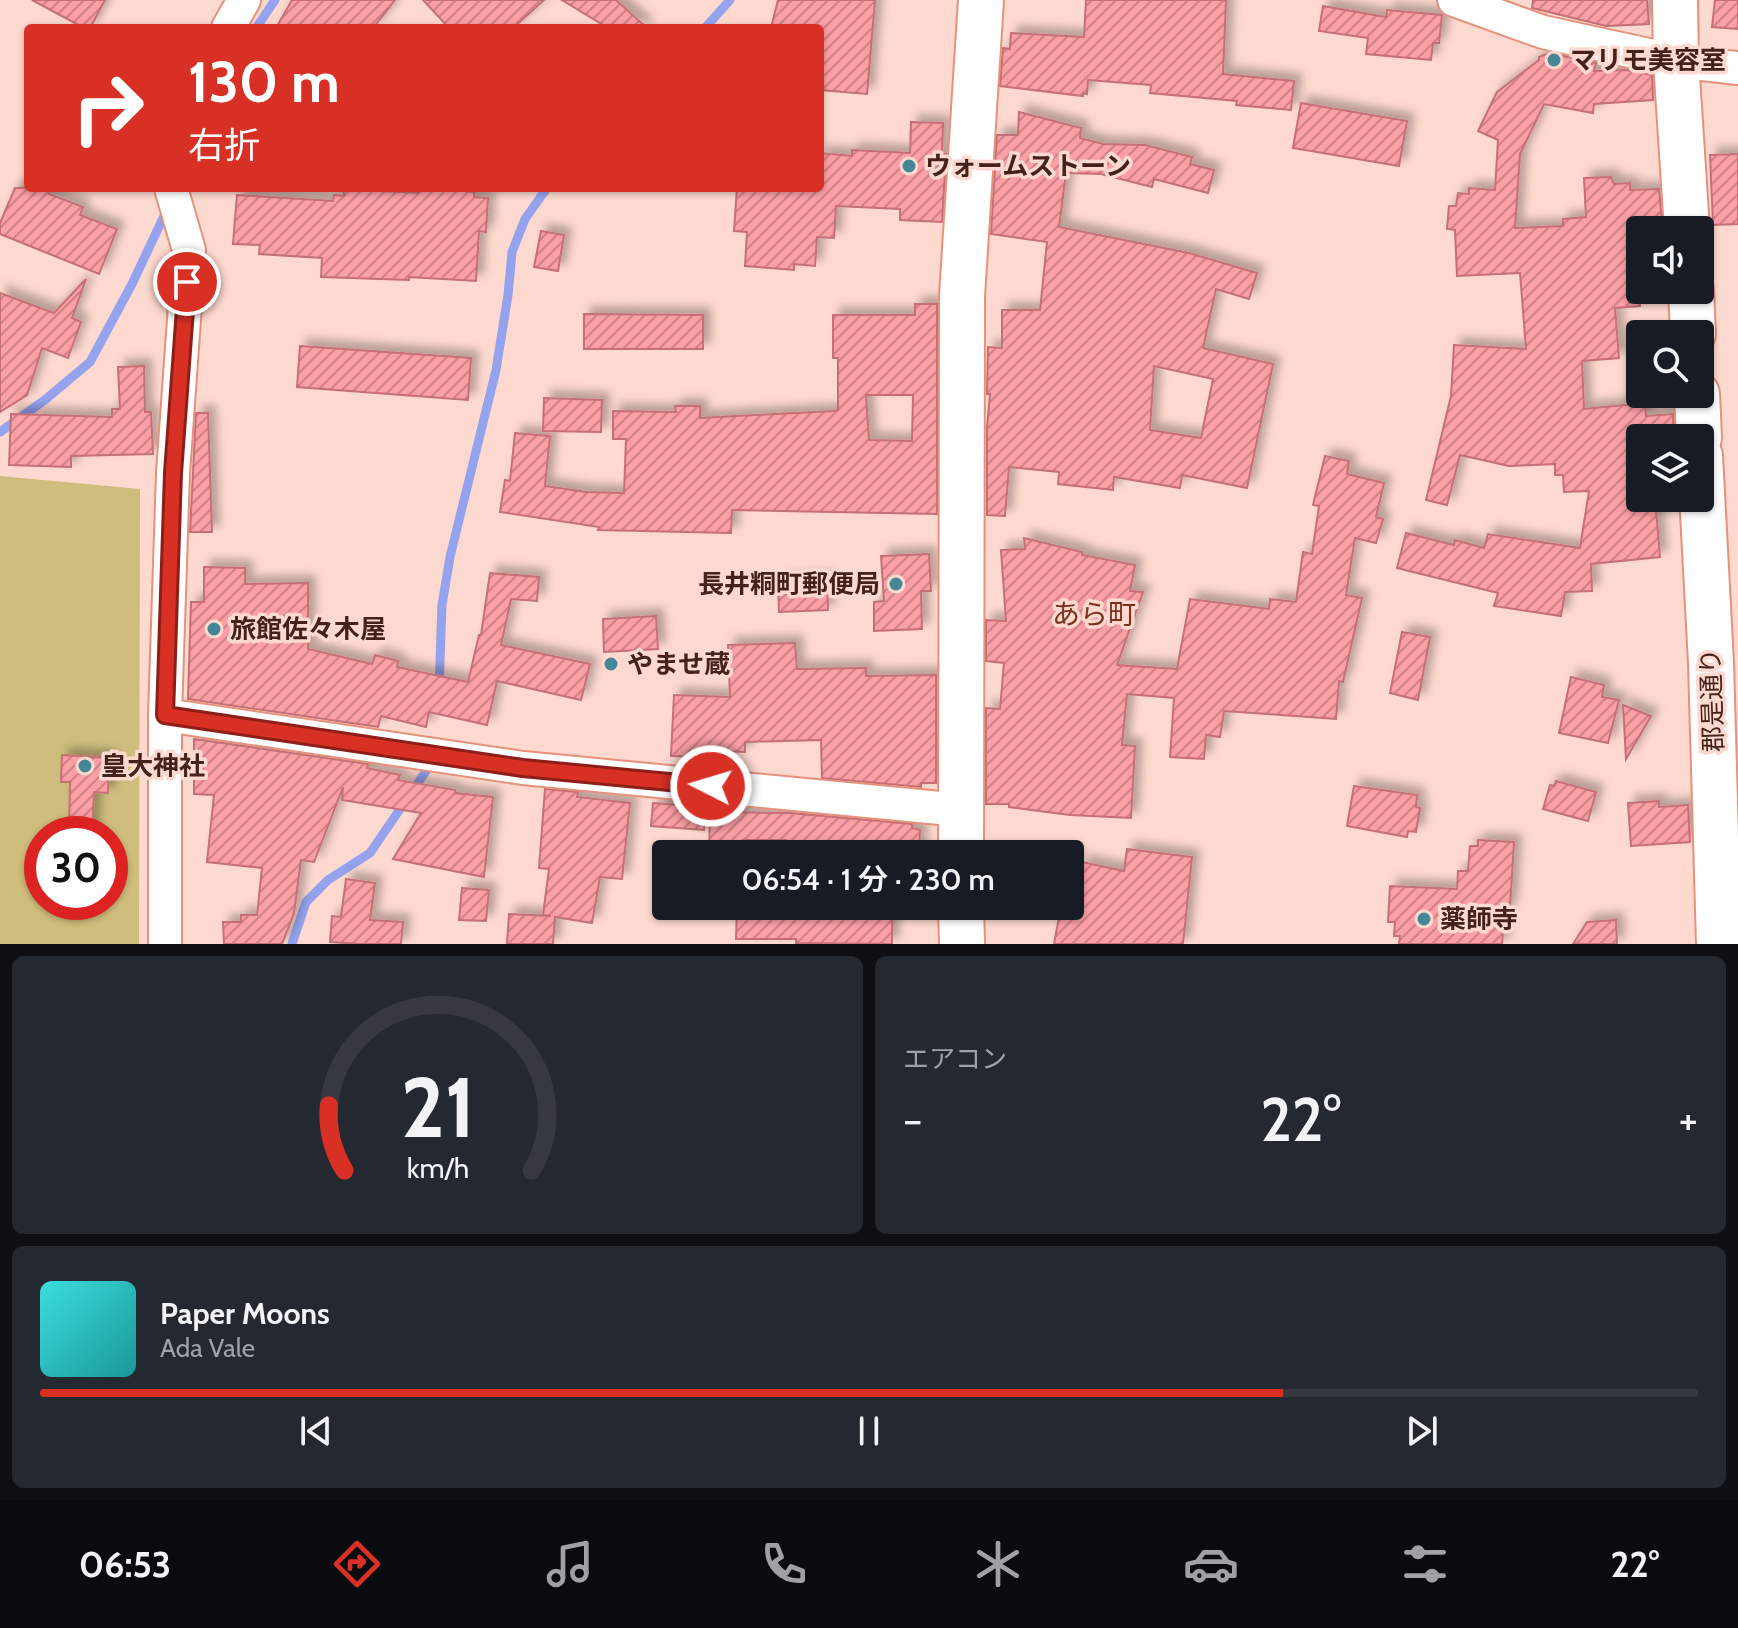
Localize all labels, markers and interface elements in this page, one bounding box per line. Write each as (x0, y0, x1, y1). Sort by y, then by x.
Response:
place label: マリモ美容室 (1570, 44, 1726, 76)
text: 130 m (188, 48, 340, 116)
marker: マリモ美容室 (1545, 51, 1563, 69)
icon: right (56, 56, 160, 160)
text: 右折 (188, 123, 260, 167)
place label: ウォームストーン (925, 150, 1131, 182)
marker: ウォームストーン (900, 157, 918, 175)
map controls (1626, 216, 1714, 512)
button: sound (1626, 216, 1714, 304)
pin (153, 248, 221, 316)
icon: arrive (165, 260, 209, 304)
button: search (1626, 320, 1714, 408)
button: layers (1626, 424, 1714, 512)
place label: 長井粡町郵便局 (698, 568, 880, 600)
marker: 長井粡町郵便局 (887, 575, 905, 593)
district label: あら町 (1052, 597, 1136, 631)
place label: 旅館佐々木屋 (230, 613, 386, 645)
marker: 旅館佐々木屋 (205, 620, 223, 638)
street label: 郡是通り (1694, 647, 1730, 753)
place label: やませ蔵 (627, 648, 730, 680)
marker: やませ蔵 (602, 655, 620, 673)
position arrow (669, 744, 753, 828)
place label: 皇大神社 (101, 750, 205, 782)
marker: 皇大神社 (76, 757, 94, 775)
speed limit sign: 30 (24, 816, 128, 920)
text: 06:54 · 1 分 · 230 m (741, 861, 995, 898)
place label: 薬師寺 (1440, 903, 1518, 935)
marker: 薬師寺 (1415, 910, 1433, 928)
text: エアコン (903, 1043, 1007, 1075)
text: 21 (400, 1057, 475, 1158)
text: 22° (1260, 1083, 1341, 1156)
text: − (903, 1093, 922, 1146)
text: + (1679, 1093, 1698, 1146)
text: km/h (406, 1150, 469, 1185)
text: Paper Moons (160, 1295, 330, 1332)
text: Ada Vale (160, 1332, 255, 1364)
icon: previous (294, 1409, 338, 1453)
icon: pause (847, 1409, 891, 1453)
icon: next (1400, 1409, 1444, 1453)
icon: directions (329, 1536, 385, 1592)
icon: music (542, 1536, 598, 1592)
icon: phone (756, 1536, 812, 1592)
icon: climate (970, 1536, 1026, 1592)
icon: car (1183, 1536, 1239, 1592)
icon: filters (1397, 1536, 1453, 1592)
text: 06:53 (79, 1542, 171, 1586)
text: 22° (1611, 1542, 1659, 1586)

